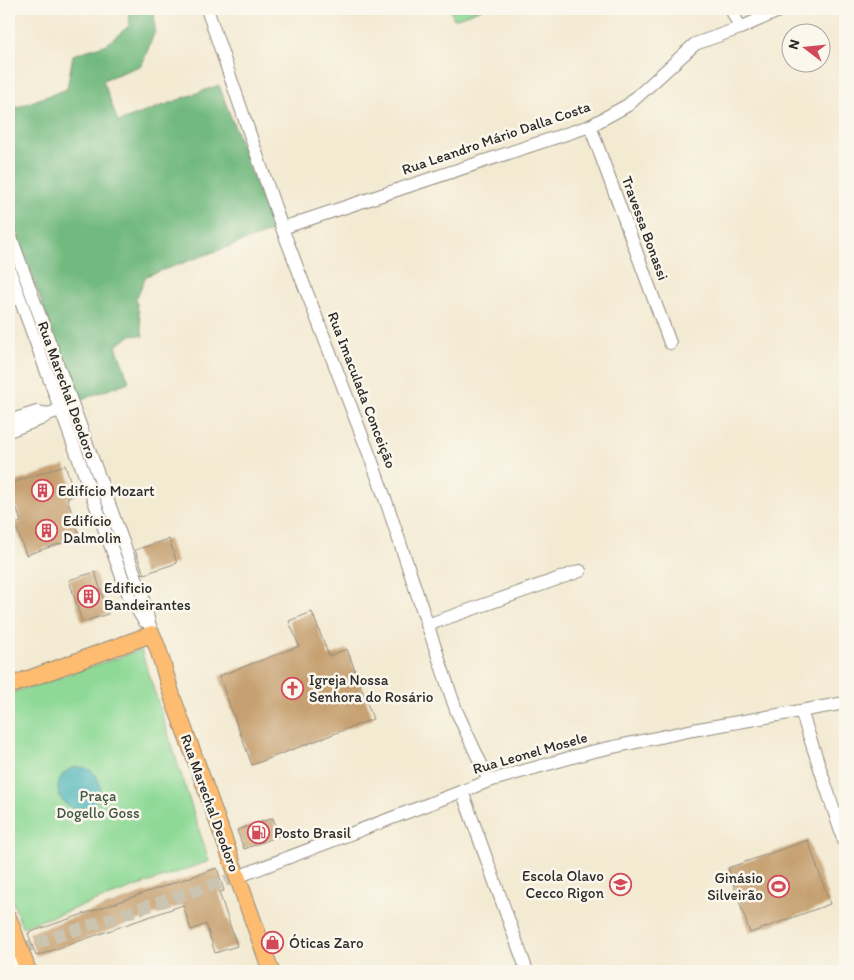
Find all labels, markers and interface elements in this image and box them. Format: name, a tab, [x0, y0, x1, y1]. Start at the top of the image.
north arrow	[782, 22, 832, 72]
text: N	[785, 38, 803, 51]
street label: Rua Leandro Mário Dalla Costa	[399, 97, 593, 179]
street label: Travessa Bonassi	[618, 173, 672, 283]
street label: Rua Imaculada Conceição	[324, 309, 400, 471]
street label: Rua Marechal Deodoro	[34, 319, 100, 461]
building icon: Edifício Mozart	[30, 479, 54, 503]
place label: Edifício Mozart	[58, 482, 155, 500]
place label: Edifício Dalmolin	[63, 512, 122, 547]
building icon: Edifício Dalmolin	[35, 518, 59, 542]
place label: Edificio Bandeirantes	[104, 579, 191, 614]
building icon: Edificio Bandeirantes	[76, 585, 100, 609]
place label: Igreja Nossa Senhora do Rosário	[309, 671, 433, 706]
church icon: Igreja Nossa Senhora do Rosário	[281, 677, 305, 701]
street label: Rua Leonel Mosele	[471, 728, 589, 778]
street label: Rua Marechal Deodoro	[177, 732, 243, 874]
park label: Praça Dogello Goss	[56, 787, 140, 822]
fuel station icon: Posto Brasil	[246, 821, 270, 845]
place label: Posto Brasil	[274, 824, 352, 842]
place label: Escola Olavo Cecco Rigon	[522, 867, 605, 902]
place label: Ginásio Silveirão	[707, 869, 763, 904]
school or university icon: Escola Olavo Cecco Rigon	[608, 873, 632, 897]
sports icon: Ginásio Silveirão	[767, 875, 791, 899]
shop icon: Óticas Zaro	[261, 931, 285, 955]
place label: Óticas Zaro	[289, 934, 364, 952]

